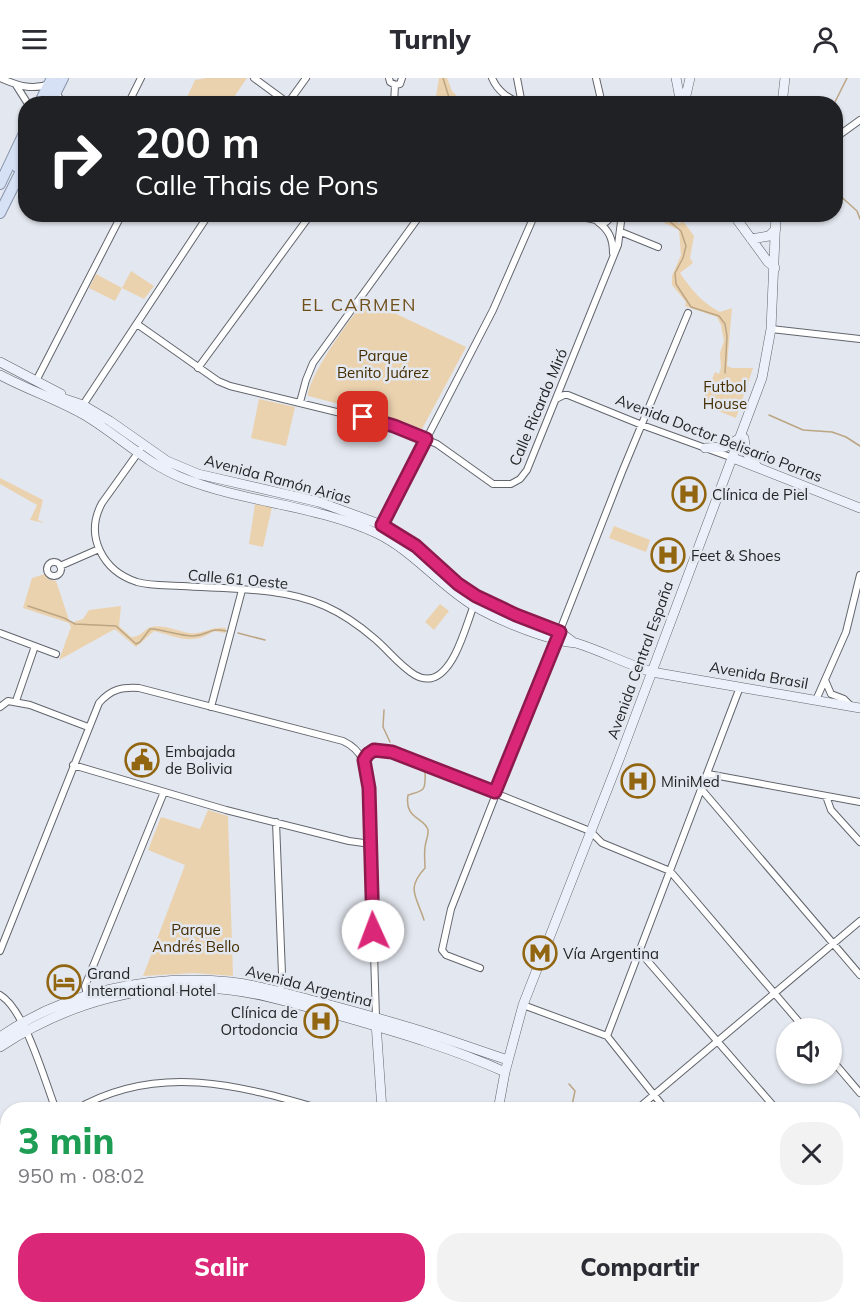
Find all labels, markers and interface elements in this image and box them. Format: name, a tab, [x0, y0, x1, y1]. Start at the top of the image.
text: Turnly	[389, 22, 471, 56]
icon: menu	[18, 23, 51, 56]
icon: person	[809, 23, 842, 56]
text: 200 m	[135, 116, 260, 169]
icon: right	[36, 120, 114, 198]
text: Calle Thais de Pons	[135, 168, 379, 202]
district label: EL CARMEN	[301, 293, 417, 316]
street label: Calle Ricardo Miró	[505, 345, 571, 469]
park label: Parque Benito Juárez	[337, 346, 429, 382]
park label: Futbol House	[703, 377, 747, 413]
street label: Avenida Doctor Belisario Porras	[613, 390, 825, 486]
pin	[337, 391, 388, 442]
icon: arrive	[346, 400, 379, 433]
street label: Avenida Ramón Arias	[203, 450, 353, 508]
hospital icon: Clínica de Piel	[671, 476, 707, 512]
place label: Clínica de Piel	[712, 485, 808, 504]
hospital icon: Feet & Shoes	[650, 537, 686, 573]
place label: Feet & Shoes	[691, 546, 781, 565]
street label: Calle 61 Oeste	[187, 565, 289, 593]
street label: Avenida Central España	[603, 578, 677, 742]
street label: Avenida Brasil	[708, 657, 810, 693]
public building icon: Embajada de Bolivia	[124, 742, 160, 778]
place label: Embajada de Bolivia	[165, 742, 236, 778]
hospital icon: MiniMed	[620, 763, 656, 799]
place label: MiniMed	[661, 772, 720, 791]
position arrow	[341, 899, 405, 963]
park label: Parque Andrés Bello	[152, 920, 240, 956]
metro station icon: Vía Argentina	[522, 935, 558, 971]
place label: Vía Argentina	[563, 944, 659, 963]
street label: Avenida Argentina	[244, 961, 374, 1011]
hotel icon: Grand International Hotel	[46, 964, 82, 1000]
place label: Grand International Hotel	[87, 964, 216, 1000]
place label: Clínica de Ortodoncia	[220, 1003, 298, 1039]
hospital icon: Clínica de Ortodoncia	[303, 1003, 339, 1039]
map controls	[776, 1018, 842, 1084]
button: sound	[776, 1018, 842, 1084]
text: 3 min	[18, 1118, 114, 1163]
button: close	[780, 1122, 843, 1185]
text: 950 m · 08:02	[18, 1163, 144, 1188]
button: Salir	[18, 1233, 425, 1302]
button: Compartir	[437, 1233, 843, 1302]

